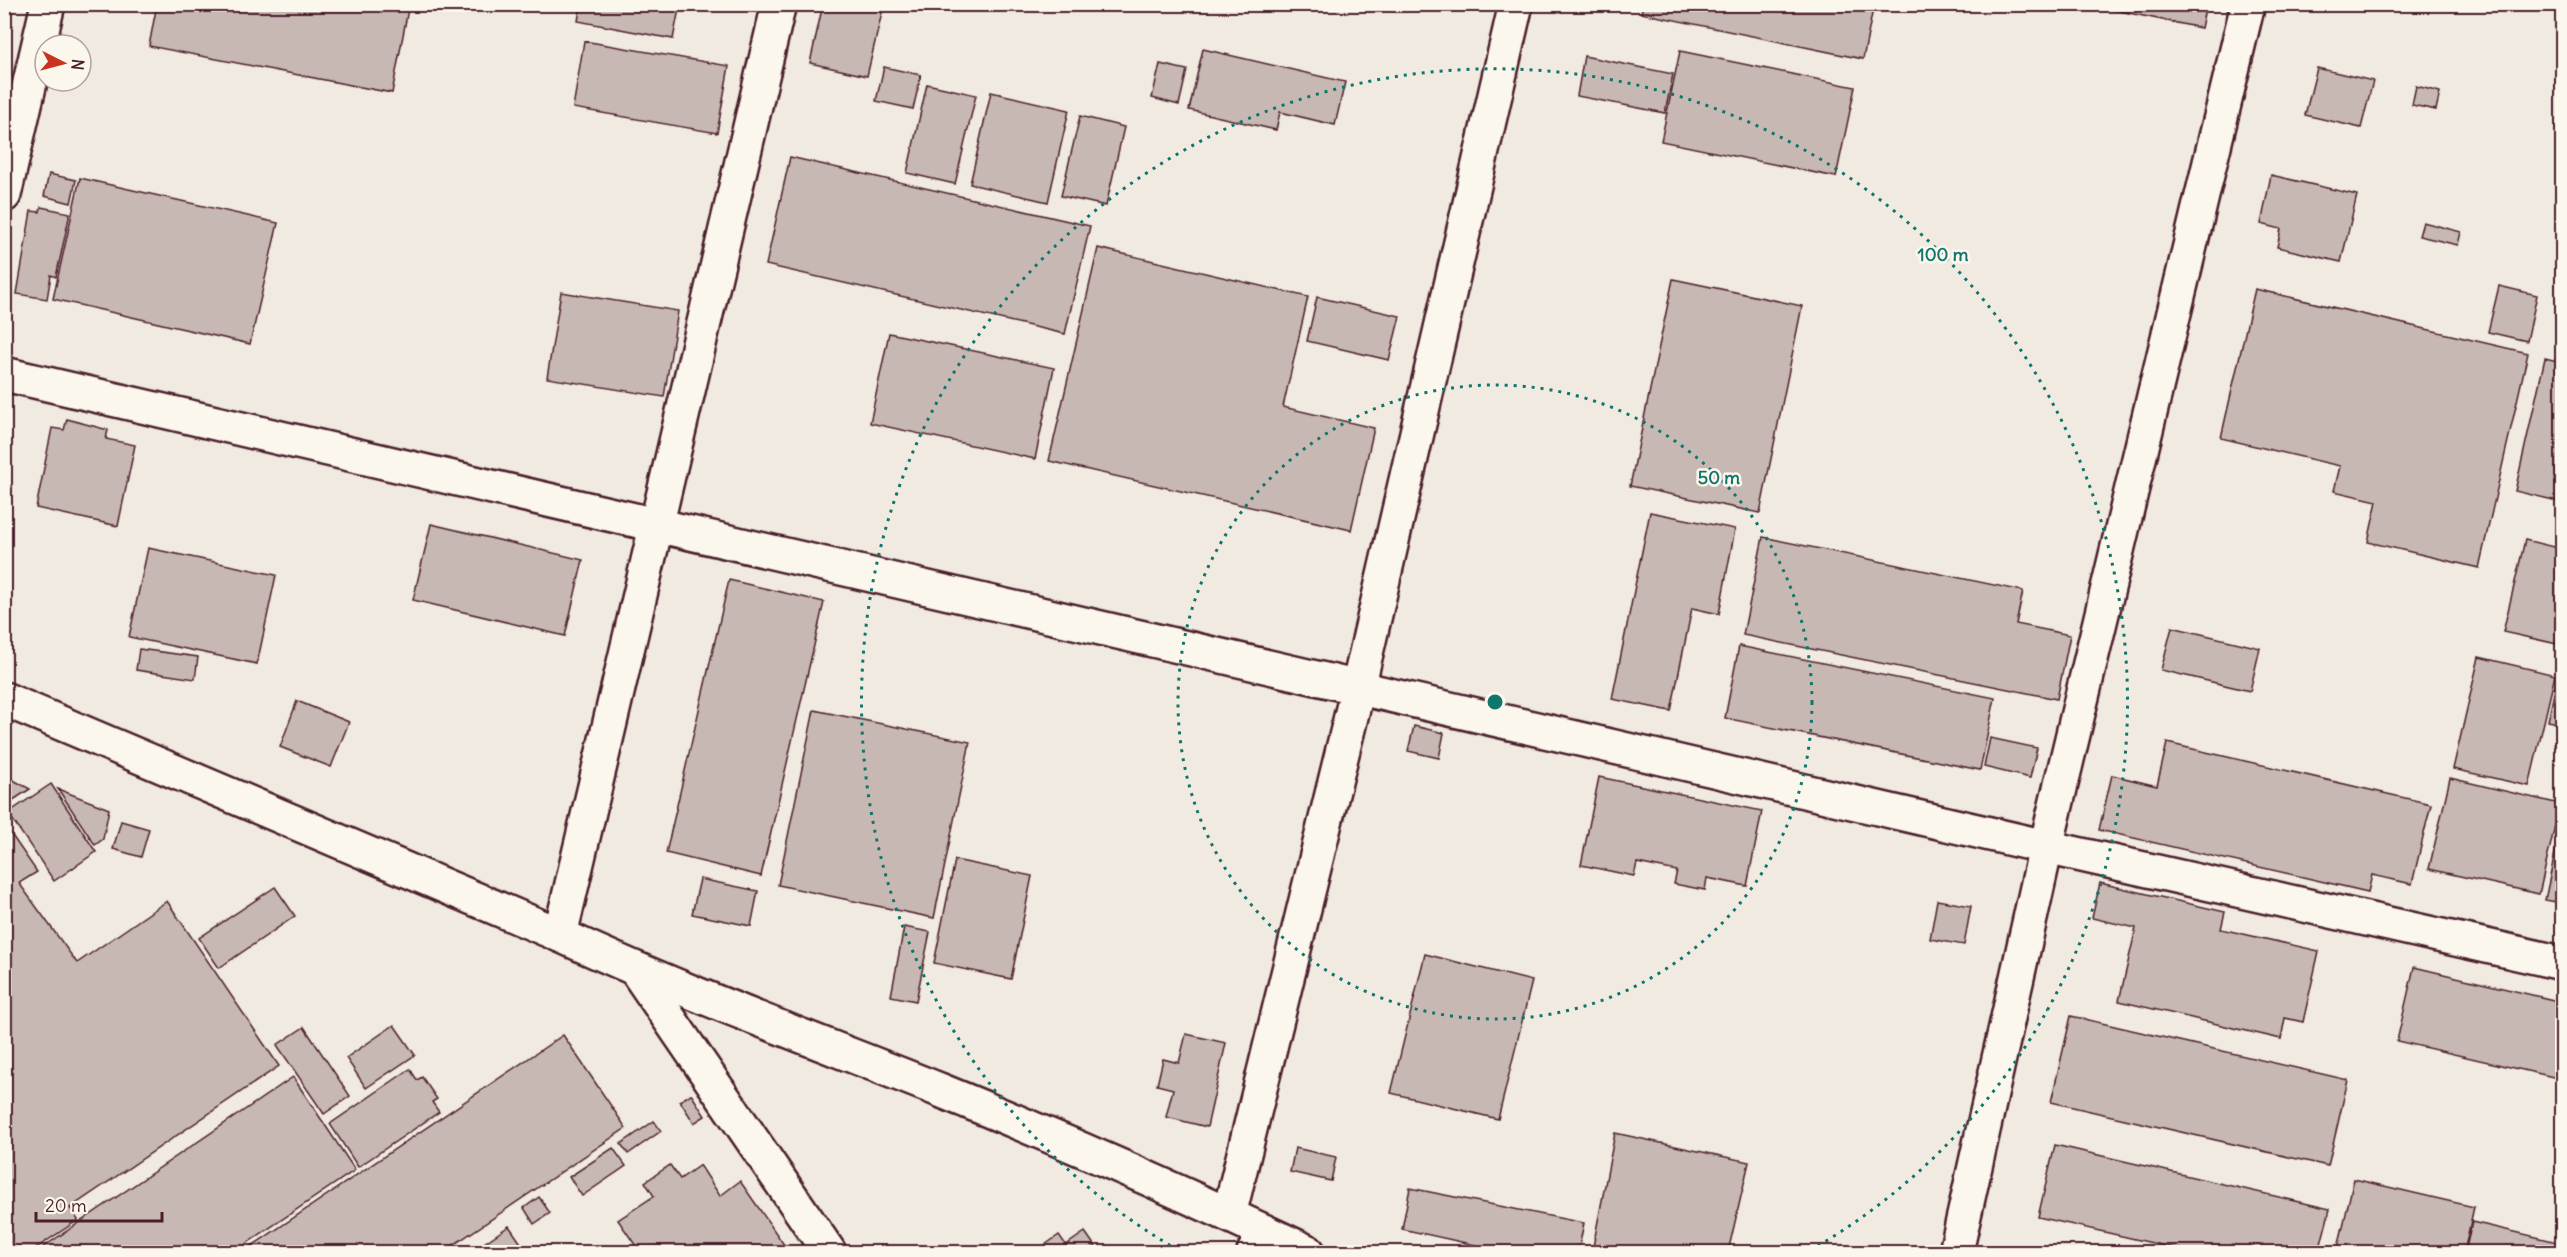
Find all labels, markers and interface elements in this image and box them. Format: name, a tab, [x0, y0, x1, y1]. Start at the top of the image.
north arrow	[33, 33, 93, 93]
text: N	[67, 58, 88, 71]
text: 100 m	[1918, 243, 1969, 266]
text: 50 m	[1698, 466, 1740, 489]
centre of rings	[1485, 692, 1505, 712]
scale bar	[36, 1185, 162, 1223]
text: 20 m	[45, 1194, 87, 1217]

